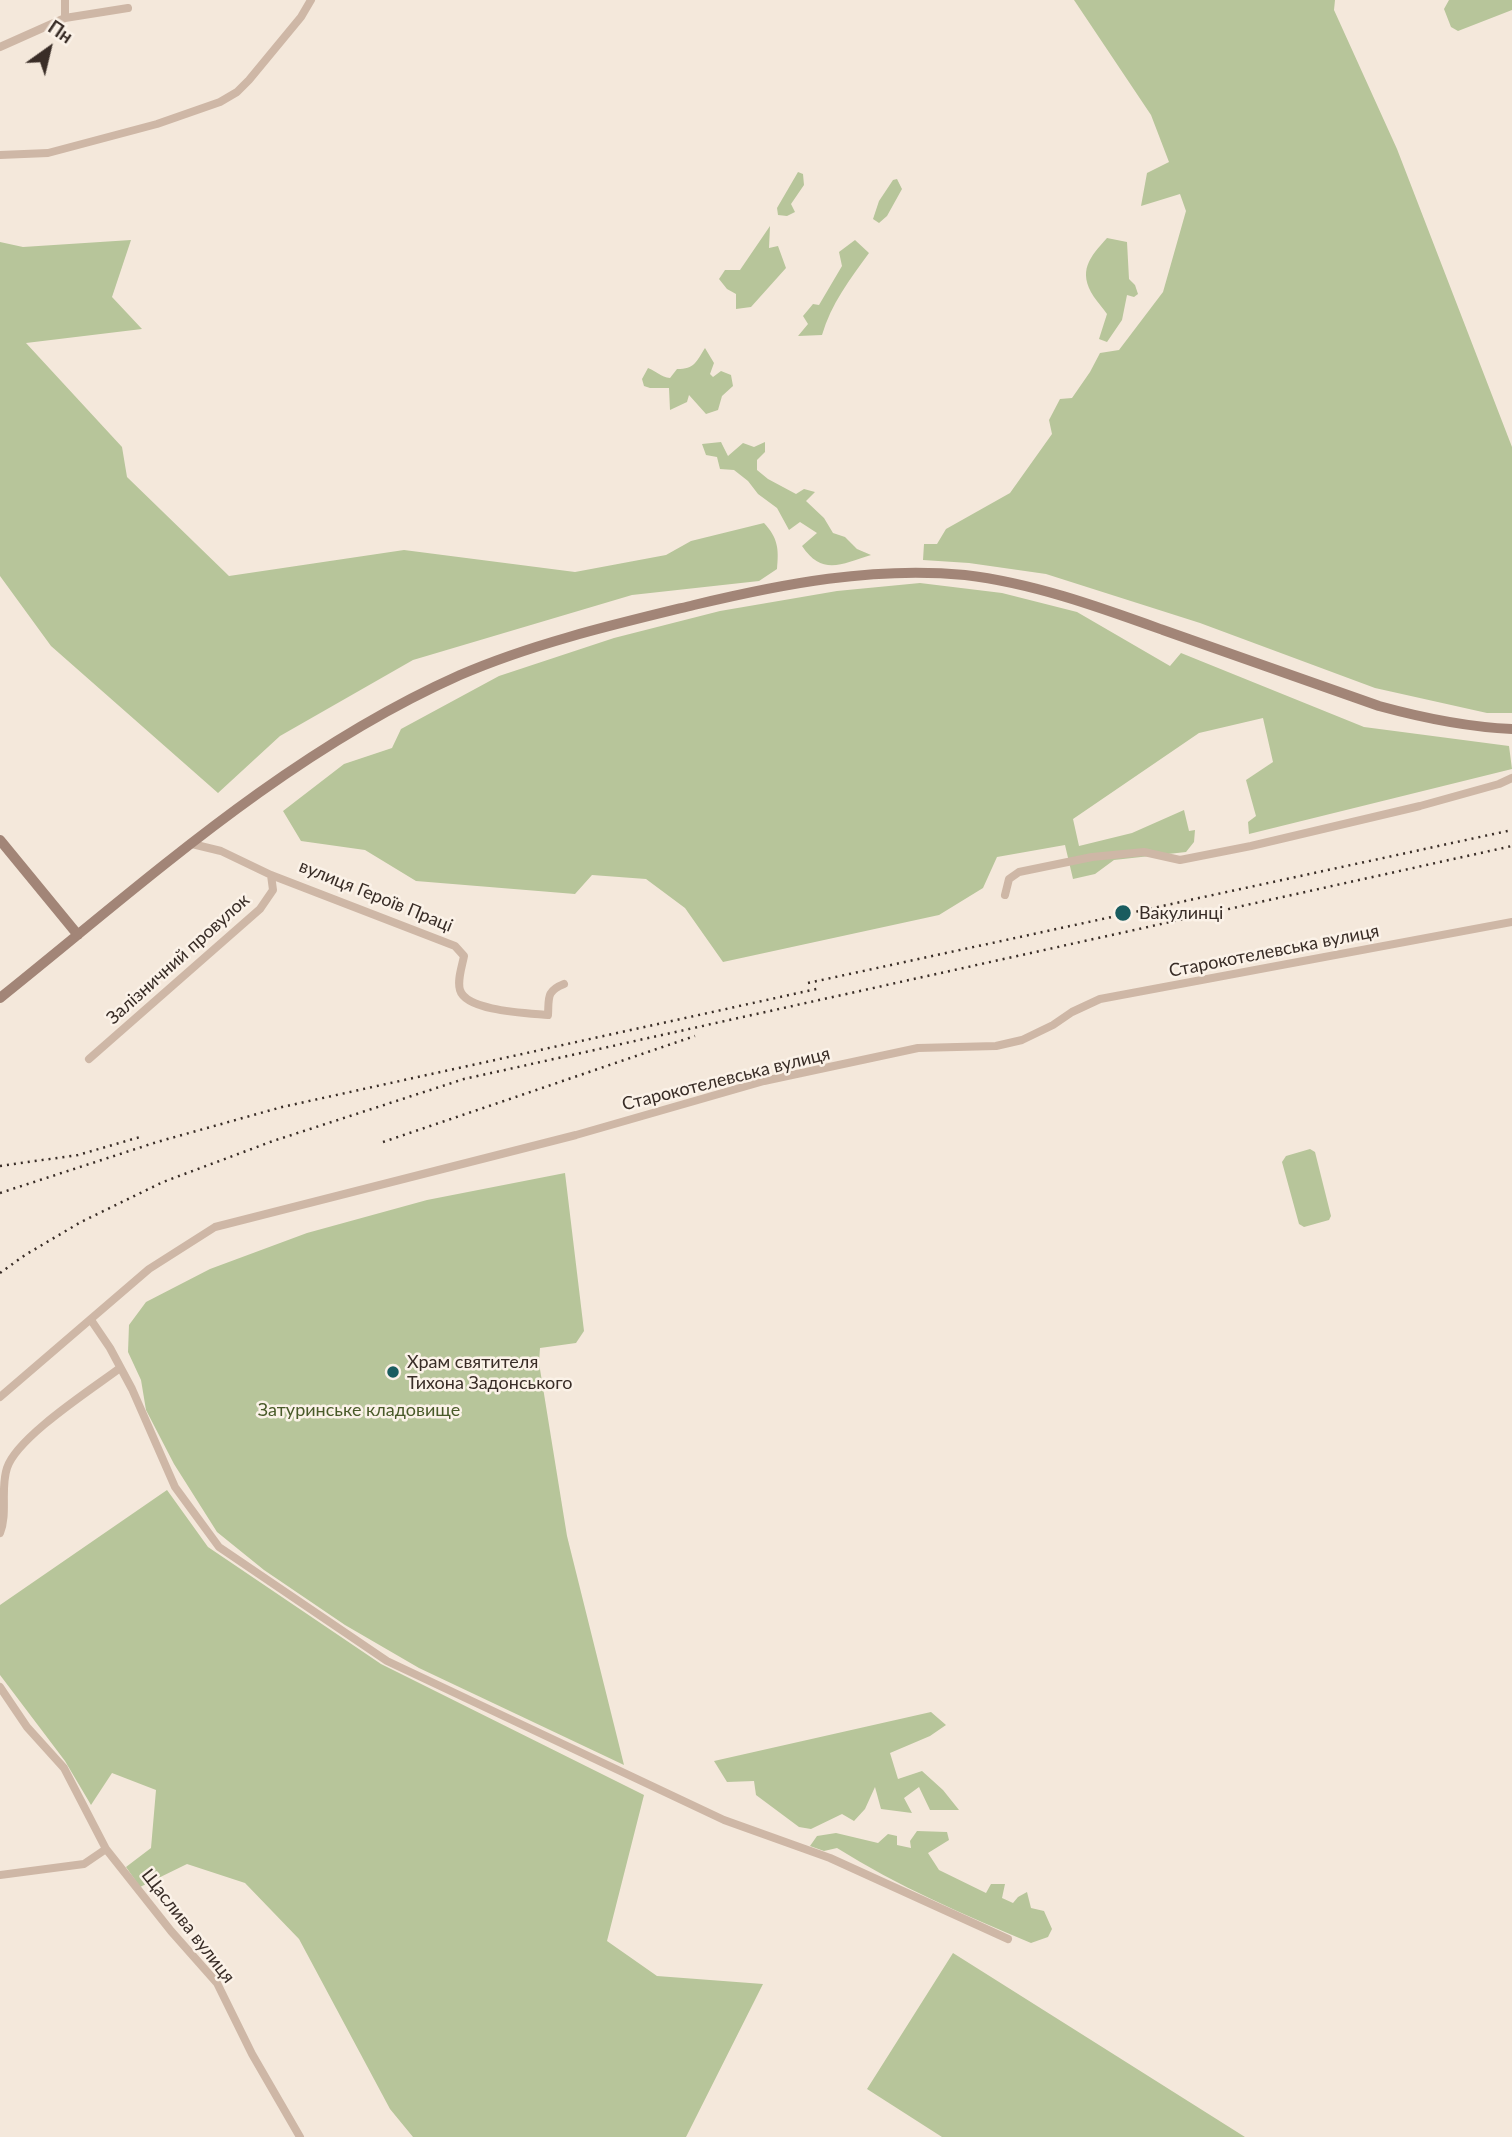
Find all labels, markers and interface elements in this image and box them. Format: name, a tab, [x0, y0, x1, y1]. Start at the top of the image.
north arrow	[14, 14, 84, 84]
text: Пн	[44, 15, 78, 48]
street label: вулиця Героїв Праці	[296, 855, 456, 937]
street label: Залізничний провулок	[102, 889, 254, 1029]
place label: Вакулинці	[1139, 902, 1223, 924]
marker: Вакулинці	[1113, 903, 1133, 923]
street label: Старокотелевська вулиця	[1167, 920, 1381, 982]
street label: Старокотелевська вулиця	[620, 1043, 832, 1115]
place label: Храм святителя Тихона Задонського	[407, 1351, 573, 1394]
marker: Храм святителя Тихона Задонського	[385, 1364, 401, 1380]
park label: Затуринське кладовище	[258, 1399, 460, 1421]
street label: Щаслива вулиця	[137, 1865, 239, 1987]

